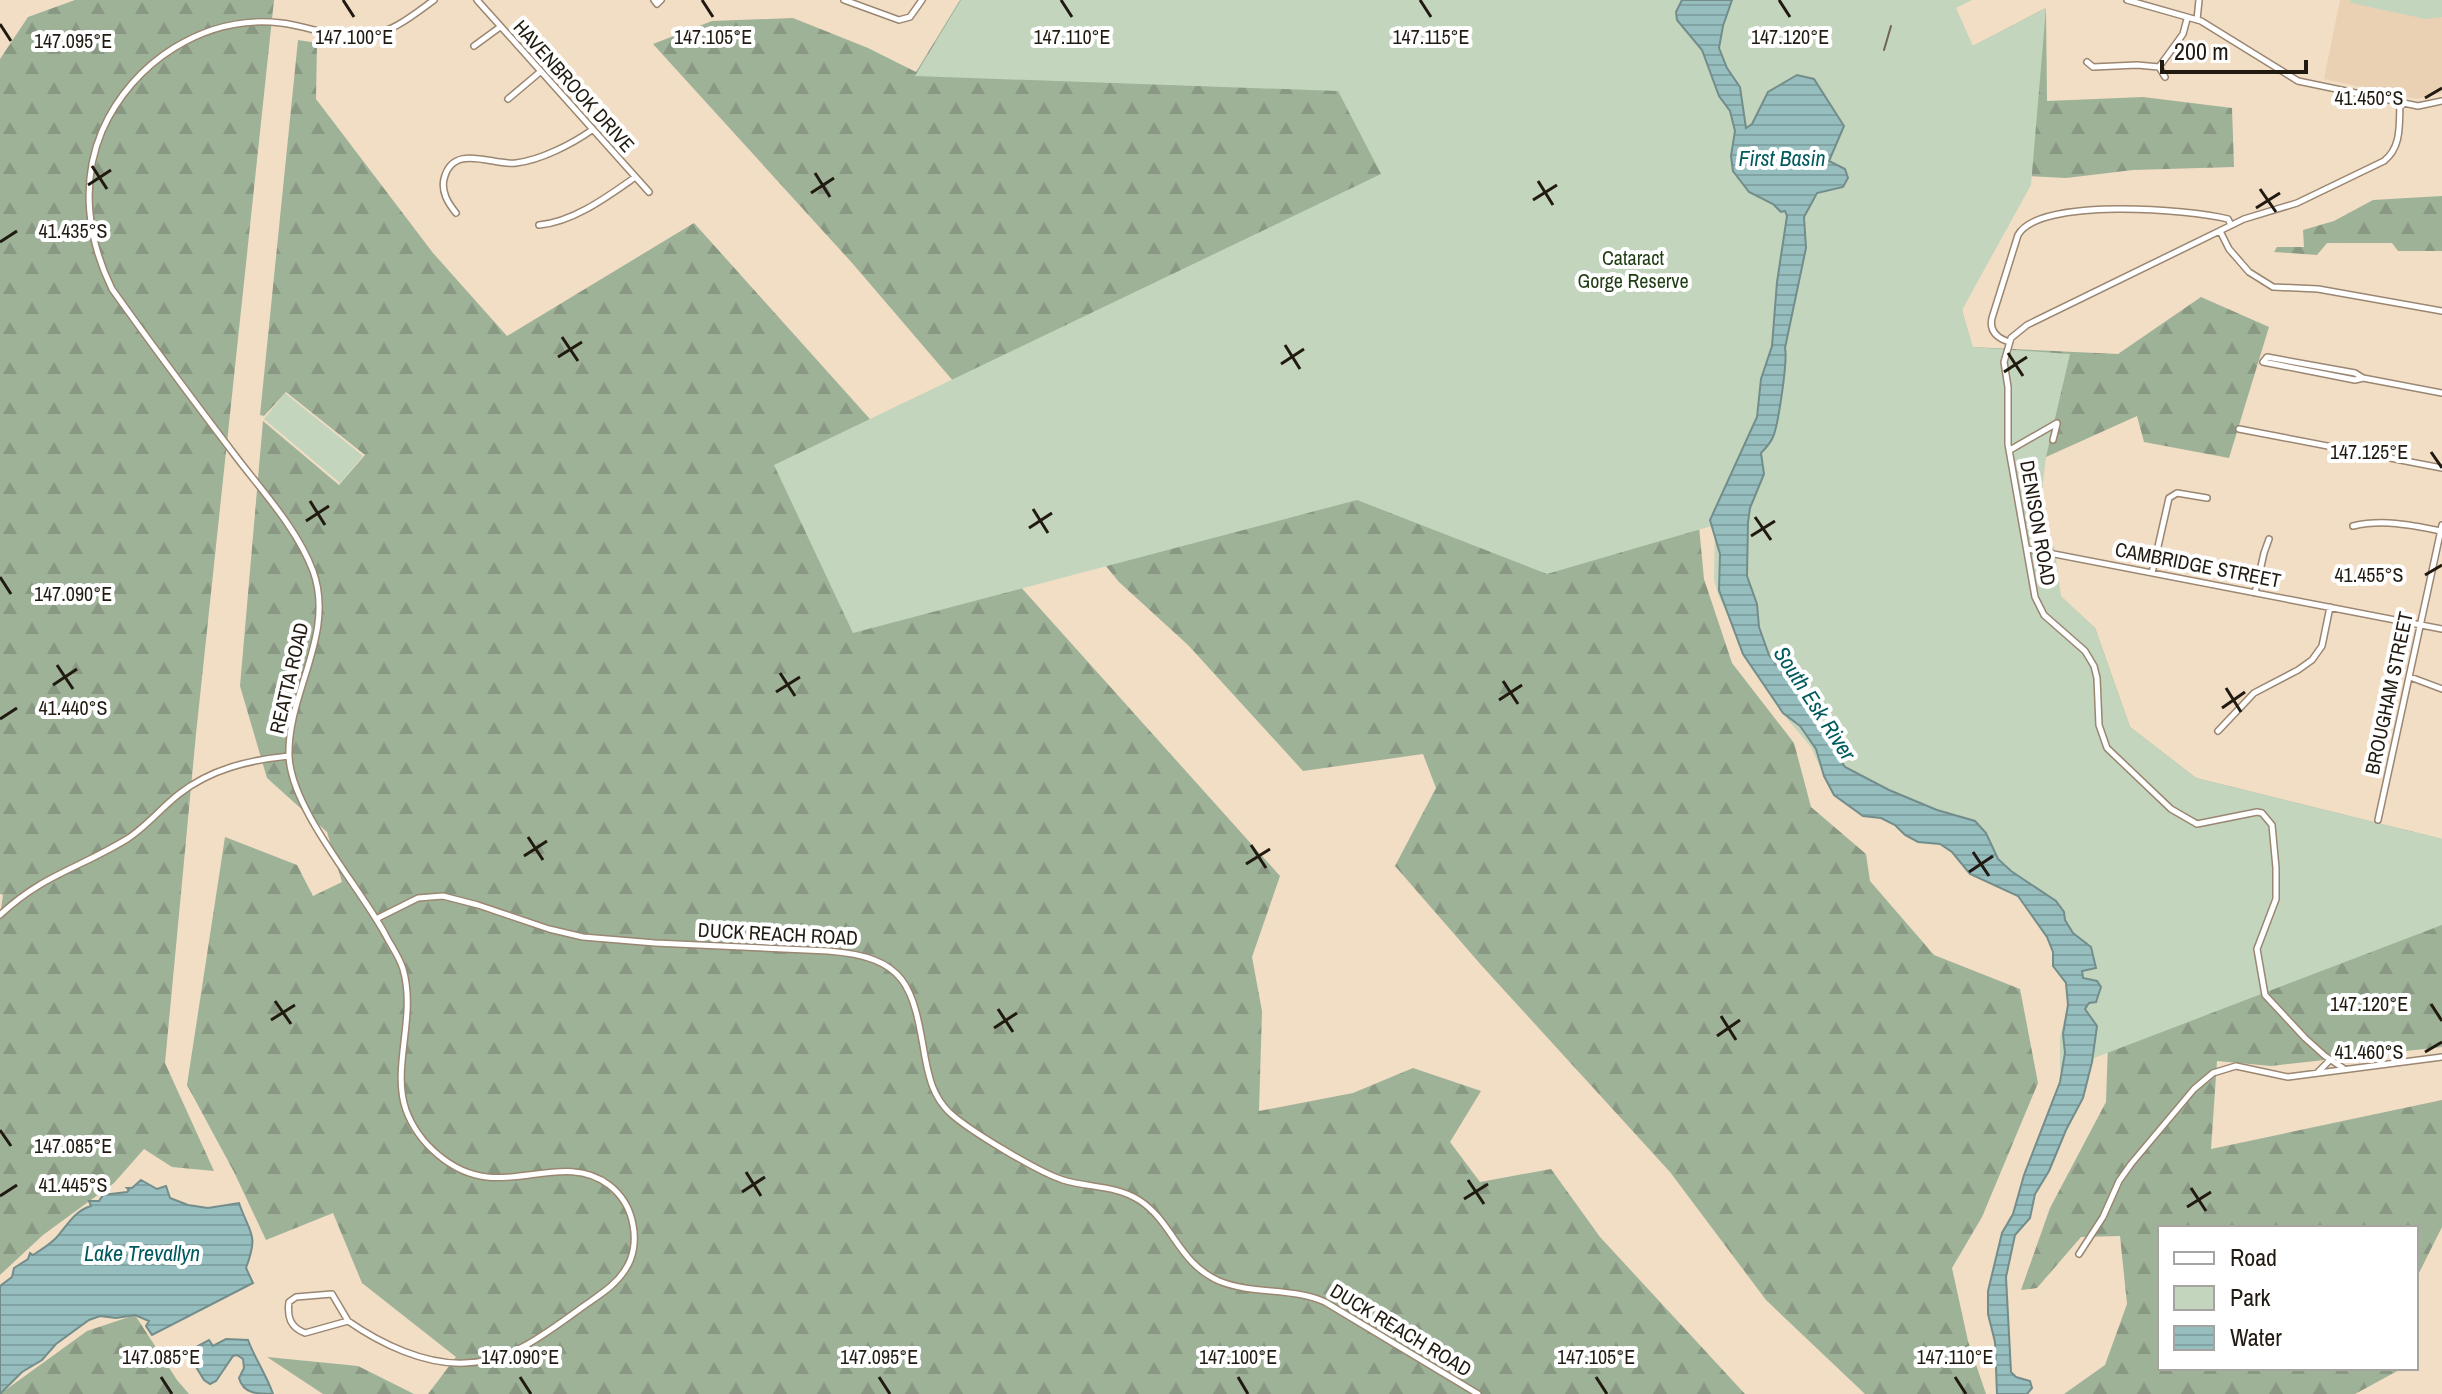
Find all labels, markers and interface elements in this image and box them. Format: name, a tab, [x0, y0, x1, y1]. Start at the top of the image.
street label: HAVENBROOK DRIVE	[508, 14, 641, 158]
text: 147.100°E	[315, 23, 393, 50]
text: 147.105°E	[674, 23, 752, 50]
text: 147.110°E	[1033, 23, 1111, 50]
text: 147.115°E	[1392, 23, 1470, 50]
text: 147.120°E	[1751, 23, 1829, 50]
scale bar	[2162, 24, 2306, 74]
text: 147.095°E	[34, 27, 112, 54]
text: 200 m	[2174, 35, 2229, 67]
text: 41.450°S	[2334, 84, 2404, 111]
water label: First Basin	[1738, 143, 1826, 173]
text: 41.435°S	[38, 217, 108, 244]
park label: Cataract Gorge Reserve	[1577, 244, 1689, 294]
text: 147.125°E	[2330, 438, 2408, 465]
street label: DENISON ROAD	[2014, 458, 2063, 588]
street label: CAMBRIDGE STREET	[2113, 535, 2283, 594]
text: 41.455°S	[2334, 561, 2404, 588]
text: 147.090°E	[34, 580, 112, 607]
street label: BROUGHAM STREET	[2358, 609, 2419, 777]
street label: REATTA ROAD	[263, 620, 314, 736]
water label: South Esk River	[1767, 640, 1864, 767]
text: 41.440°S	[38, 694, 108, 721]
street label: DUCK REACH ROAD	[697, 916, 859, 951]
text: 147.120°E	[2330, 990, 2408, 1017]
text: 41.460°S	[2334, 1038, 2404, 1065]
text: 147.085°E	[34, 1132, 112, 1159]
text: 41.445°S	[38, 1171, 108, 1198]
legend	[2158, 1226, 2418, 1370]
water label: Lake Trevallyn	[84, 1238, 200, 1268]
text: Road	[2230, 1241, 2277, 1273]
street label: DUCK REACH ROAD	[1326, 1277, 1477, 1382]
text: Park	[2230, 1281, 2271, 1313]
text: Water	[2230, 1321, 2282, 1353]
text: 147.085°E	[122, 1343, 200, 1370]
text: 147.090°E	[481, 1343, 559, 1370]
text: 147.095°E	[840, 1343, 918, 1370]
text: 147.100°E	[1199, 1343, 1277, 1370]
text: 147.105°E	[1557, 1343, 1635, 1370]
text: 147.110°E	[1916, 1343, 1994, 1370]

